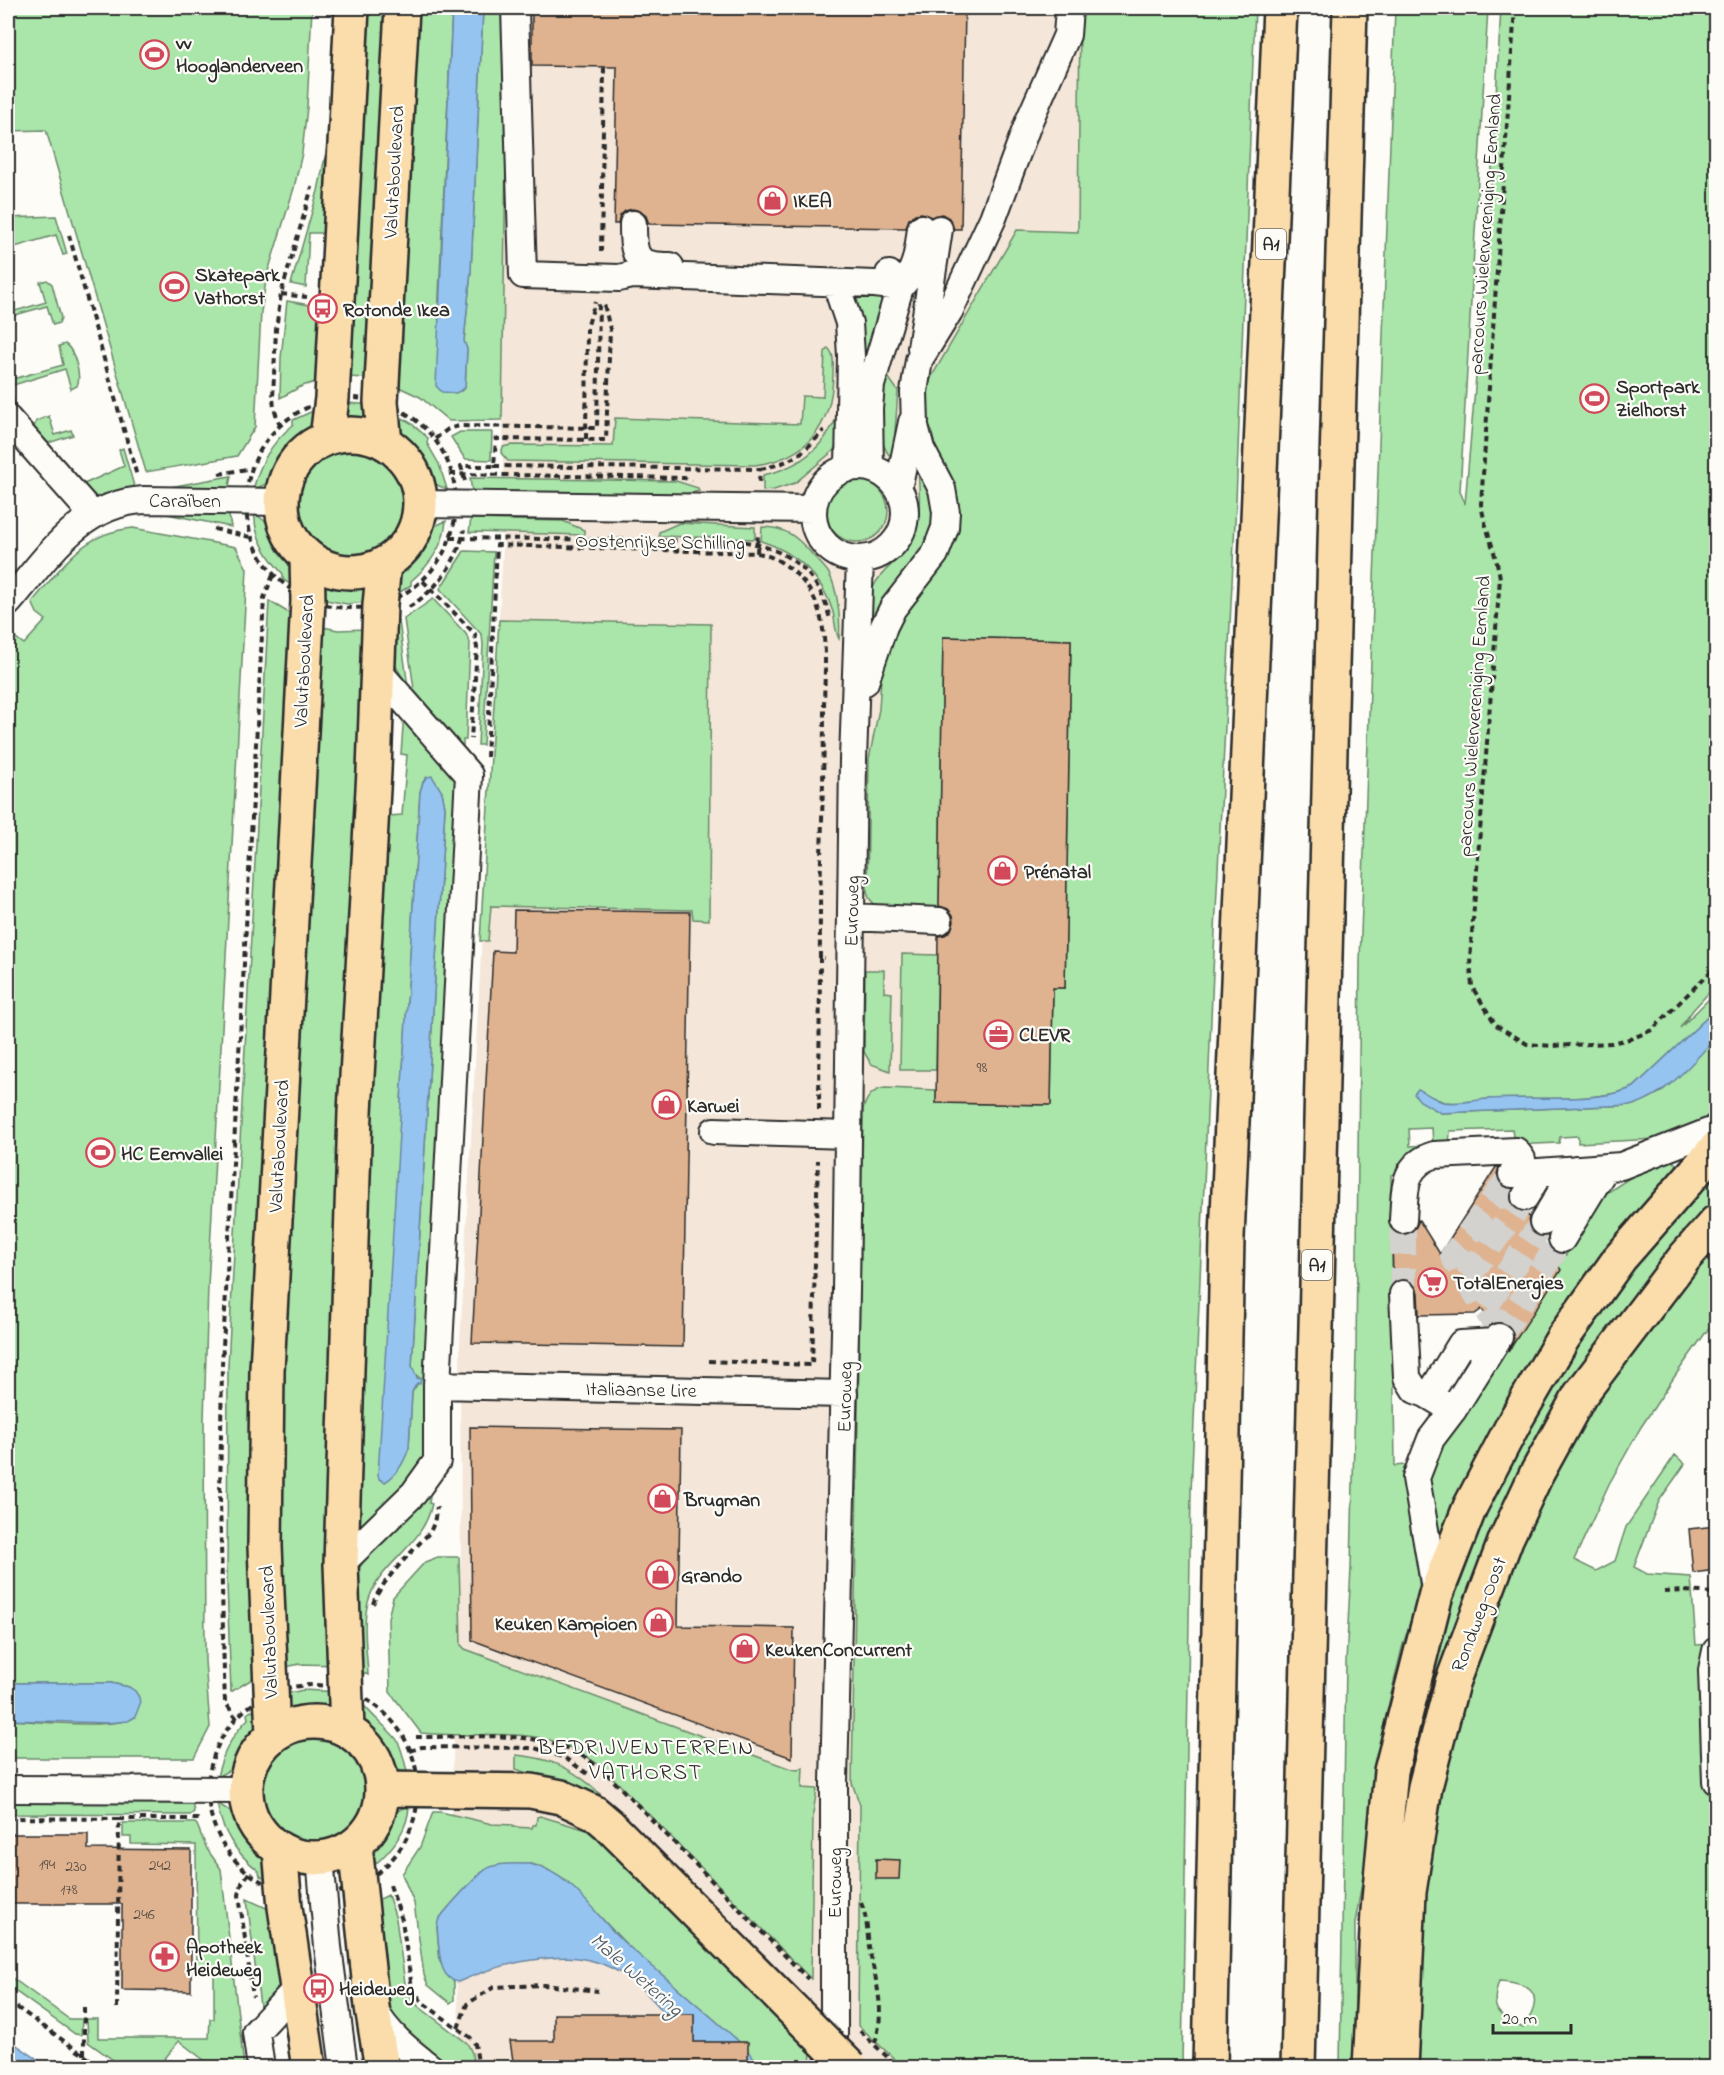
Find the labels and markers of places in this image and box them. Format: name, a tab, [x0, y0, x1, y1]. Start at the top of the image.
place label: vv Hooglanderveen	[175, 30, 303, 83]
sports icon: vv Hooglanderveen	[139, 38, 171, 70]
shop icon: IKEA	[756, 184, 788, 216]
place label: IKEA	[793, 188, 832, 217]
place label: Skatepark Vathorst	[194, 262, 281, 314]
sports icon: Skatepark Vathorst	[158, 270, 190, 302]
bus stop icon: Rotonde Ikea	[306, 293, 338, 325]
place label: Rotonde Ikea	[343, 297, 450, 326]
place label: Sportpark Zielhorst	[1616, 374, 1701, 426]
sports icon: Sportpark Zielhorst	[1579, 382, 1611, 414]
shop icon: Prénatal	[987, 855, 1019, 887]
place label: Prénatal	[1024, 859, 1091, 888]
office icon: CLEVR	[982, 1018, 1014, 1050]
place label: CLEVR	[1019, 1022, 1071, 1051]
shop icon: Karwei	[650, 1089, 682, 1121]
place label: Karwei	[687, 1093, 740, 1122]
sports icon: HC Eemvallei	[84, 1137, 116, 1169]
place label: HC Eemvallei	[121, 1141, 223, 1170]
supermarket icon: TotalEnergies	[1416, 1266, 1448, 1298]
place label: TotalEnergies	[1453, 1270, 1564, 1300]
shop icon: Brugman	[647, 1483, 679, 1515]
place label: Brugman	[683, 1487, 760, 1517]
shop icon: Grando	[644, 1559, 676, 1591]
place label: Grando	[681, 1563, 742, 1592]
shop icon: Keuken Kampioen	[642, 1607, 674, 1639]
place label: Keuken Kampioen	[495, 1611, 637, 1640]
shop icon: KeukenConcurrent	[728, 1633, 760, 1665]
place label: KeukenConcurrent	[765, 1637, 912, 1666]
place label: Apotheek Heideweg	[186, 1934, 264, 1987]
pharmacy icon: Apotheek Heideweg	[149, 1941, 181, 1973]
bus stop icon: Heideweg	[302, 1972, 334, 2004]
place label: Heideweg	[339, 1976, 414, 2006]

